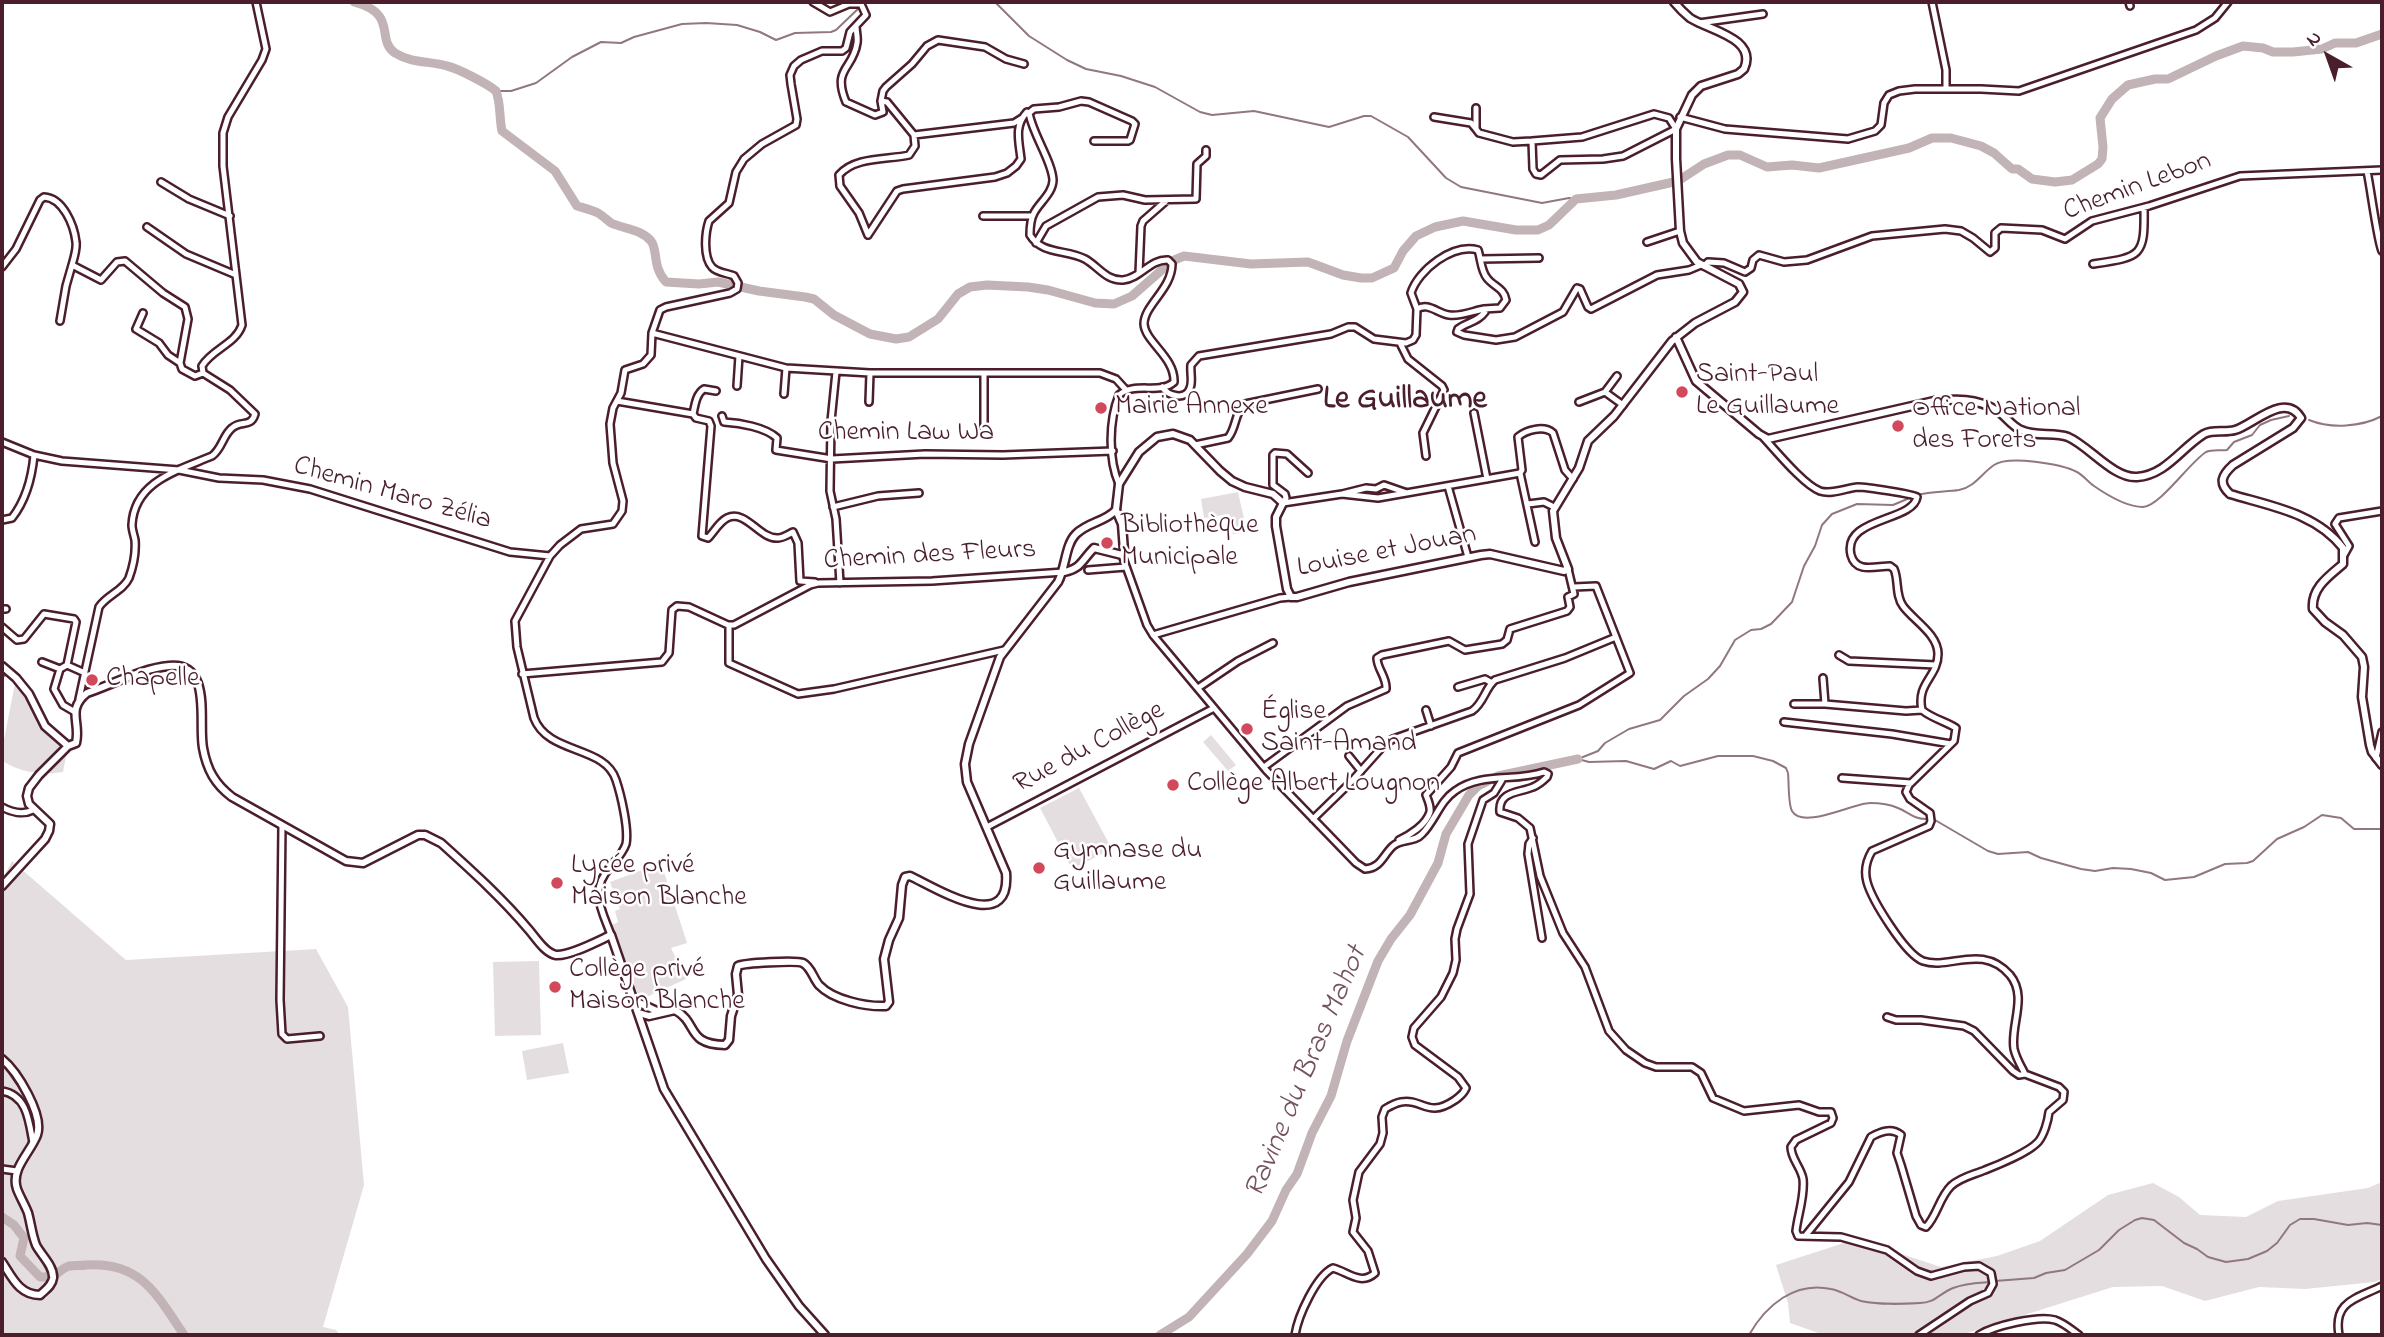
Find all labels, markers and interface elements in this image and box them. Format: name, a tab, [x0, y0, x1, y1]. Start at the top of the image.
north arrow	[2293, 21, 2363, 91]
text: N	[2301, 25, 2328, 54]
street label: Chemin Lebon	[2060, 146, 2216, 230]
place label: Saint-Paul Le Guillaume	[1696, 359, 1839, 425]
district label: Le Guillaume	[1323, 383, 1487, 421]
marker: Saint-Paul Le Guillaume	[1674, 384, 1690, 400]
place label: Mairie Annexe	[1115, 391, 1268, 425]
place label: Office National des Forets	[1912, 393, 2081, 459]
marker: Mairie Annexe	[1093, 400, 1109, 416]
street label: Chemin Law Wa	[818, 417, 994, 451]
marker: Office National des Forets	[1890, 418, 1906, 434]
street label: Chemin Maro Zélia	[289, 451, 495, 539]
place label: Bibliothèque Municipale	[1121, 510, 1259, 576]
street label: Louise et Jouan	[1295, 519, 1479, 587]
street label: Chemin des Fleurs	[823, 535, 1037, 579]
marker: Bibliothèque Municipale	[1099, 535, 1115, 551]
place label: Chapelle	[106, 663, 200, 697]
marker: Chapelle	[84, 672, 100, 688]
street label: Rue du Collège	[1009, 695, 1171, 803]
place label: Église Saint-Amand	[1261, 696, 1416, 762]
marker: Église Saint-Amand	[1239, 721, 1255, 737]
place label: Collège Albert Lougnon	[1187, 768, 1440, 802]
marker: Collège Albert Lougnon	[1165, 777, 1181, 793]
place label: Gymnase du Guillaume	[1053, 835, 1202, 901]
place label: Lycée privé Maison Blanche	[571, 850, 747, 916]
marker: Gymnase du Guillaume	[1031, 860, 1047, 876]
marker: Lycée privé Maison Blanche	[549, 875, 565, 891]
water label: Ravine du Bras Mahot	[1239, 942, 1377, 1204]
place label: Collège privé Maison Blanche	[569, 954, 745, 1020]
marker: Collège privé Maison Blanche	[547, 979, 563, 995]

